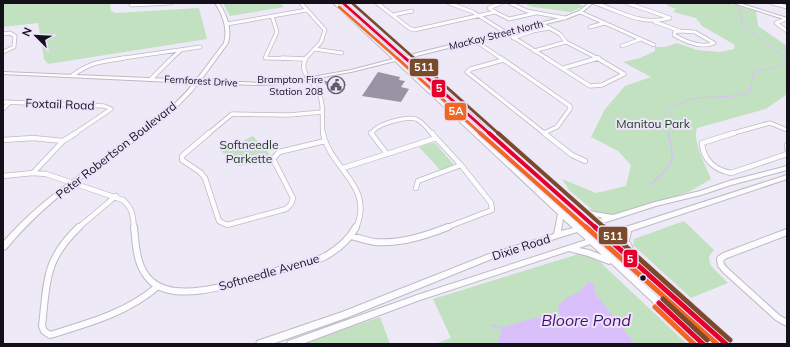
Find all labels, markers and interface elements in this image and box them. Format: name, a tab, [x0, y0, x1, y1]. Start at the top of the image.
north arrow	[16, 16, 56, 56]
street label: MacKay Street North	[448, 17, 544, 53]
text: N	[19, 25, 35, 39]
line badge: 511	[409, 58, 439, 77]
text: 511	[414, 60, 434, 74]
street label: Fernforest Drive	[164, 73, 238, 89]
place label: Brampton Fire Station 208	[257, 73, 323, 98]
public building icon: Brampton Fire Station 208	[326, 75, 346, 95]
line badge: 5	[431, 79, 446, 98]
text: 5	[436, 81, 443, 95]
street label: Foxtail Road	[25, 95, 95, 113]
street label: Peter Robertson Boulevard	[53, 98, 179, 202]
line badge: 5A	[444, 102, 467, 121]
text: 5A	[449, 104, 464, 118]
park label: Manitou Park	[616, 116, 691, 131]
park label: Softneedle Parkette	[220, 137, 278, 166]
line badge: 511	[598, 226, 628, 245]
text: 511	[603, 229, 623, 243]
street label: Dixie Road	[490, 231, 552, 263]
line badge: 5	[623, 249, 638, 268]
street label: Softneedle Avenue	[217, 250, 321, 294]
text: 5	[627, 252, 634, 266]
unlabelled marker	[638, 273, 648, 283]
water label: Bloore Pond	[541, 310, 631, 330]

